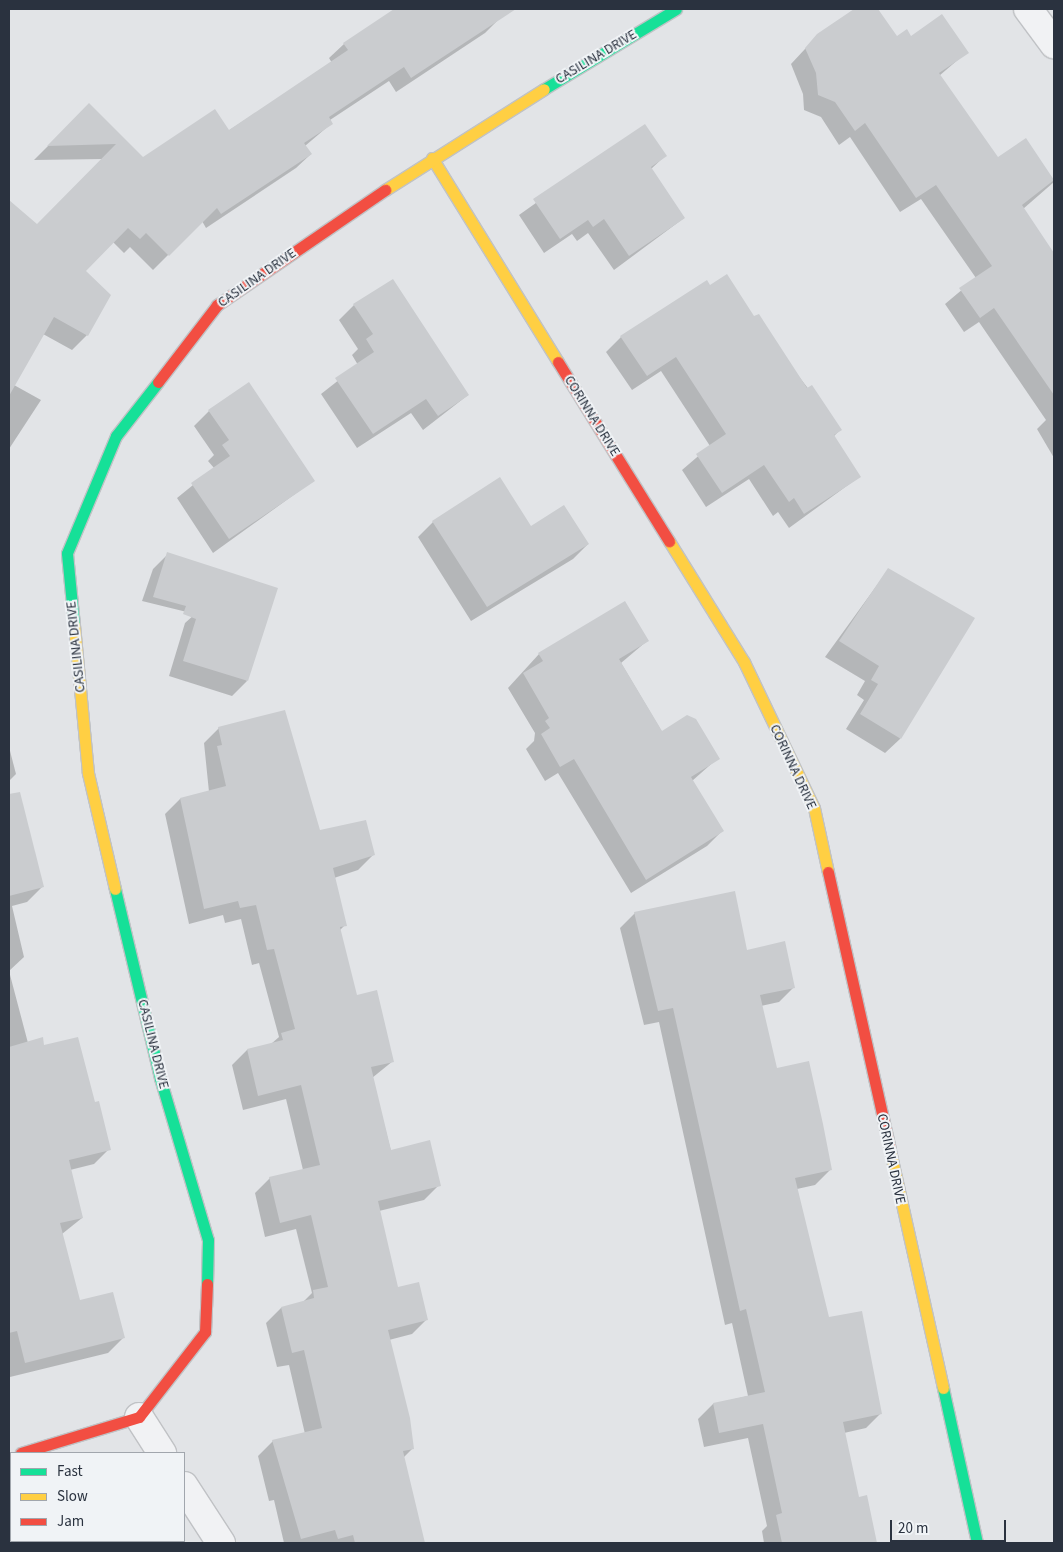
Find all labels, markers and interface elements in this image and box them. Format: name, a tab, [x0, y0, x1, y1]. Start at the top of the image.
street label: CASILINA DRIVE	[552, 26, 640, 88]
street label: CASILINA DRIVE	[215, 245, 299, 311]
street label: CORINNA DRIVE	[561, 373, 623, 459]
street label: CASILINA DRIVE	[63, 601, 89, 693]
street label: CORINNA DRIVE	[766, 722, 820, 812]
street label: CASILINA DRIVE	[134, 998, 172, 1090]
street label: CORINNA DRIVE	[873, 1112, 909, 1206]
legend	[10, 1452, 185, 1542]
text: Fast	[57, 1461, 83, 1482]
text: Slow	[57, 1486, 88, 1507]
scale bar	[893, 1510, 1009, 1542]
text: Jam	[57, 1511, 84, 1532]
text: 20 m	[898, 1518, 928, 1539]

